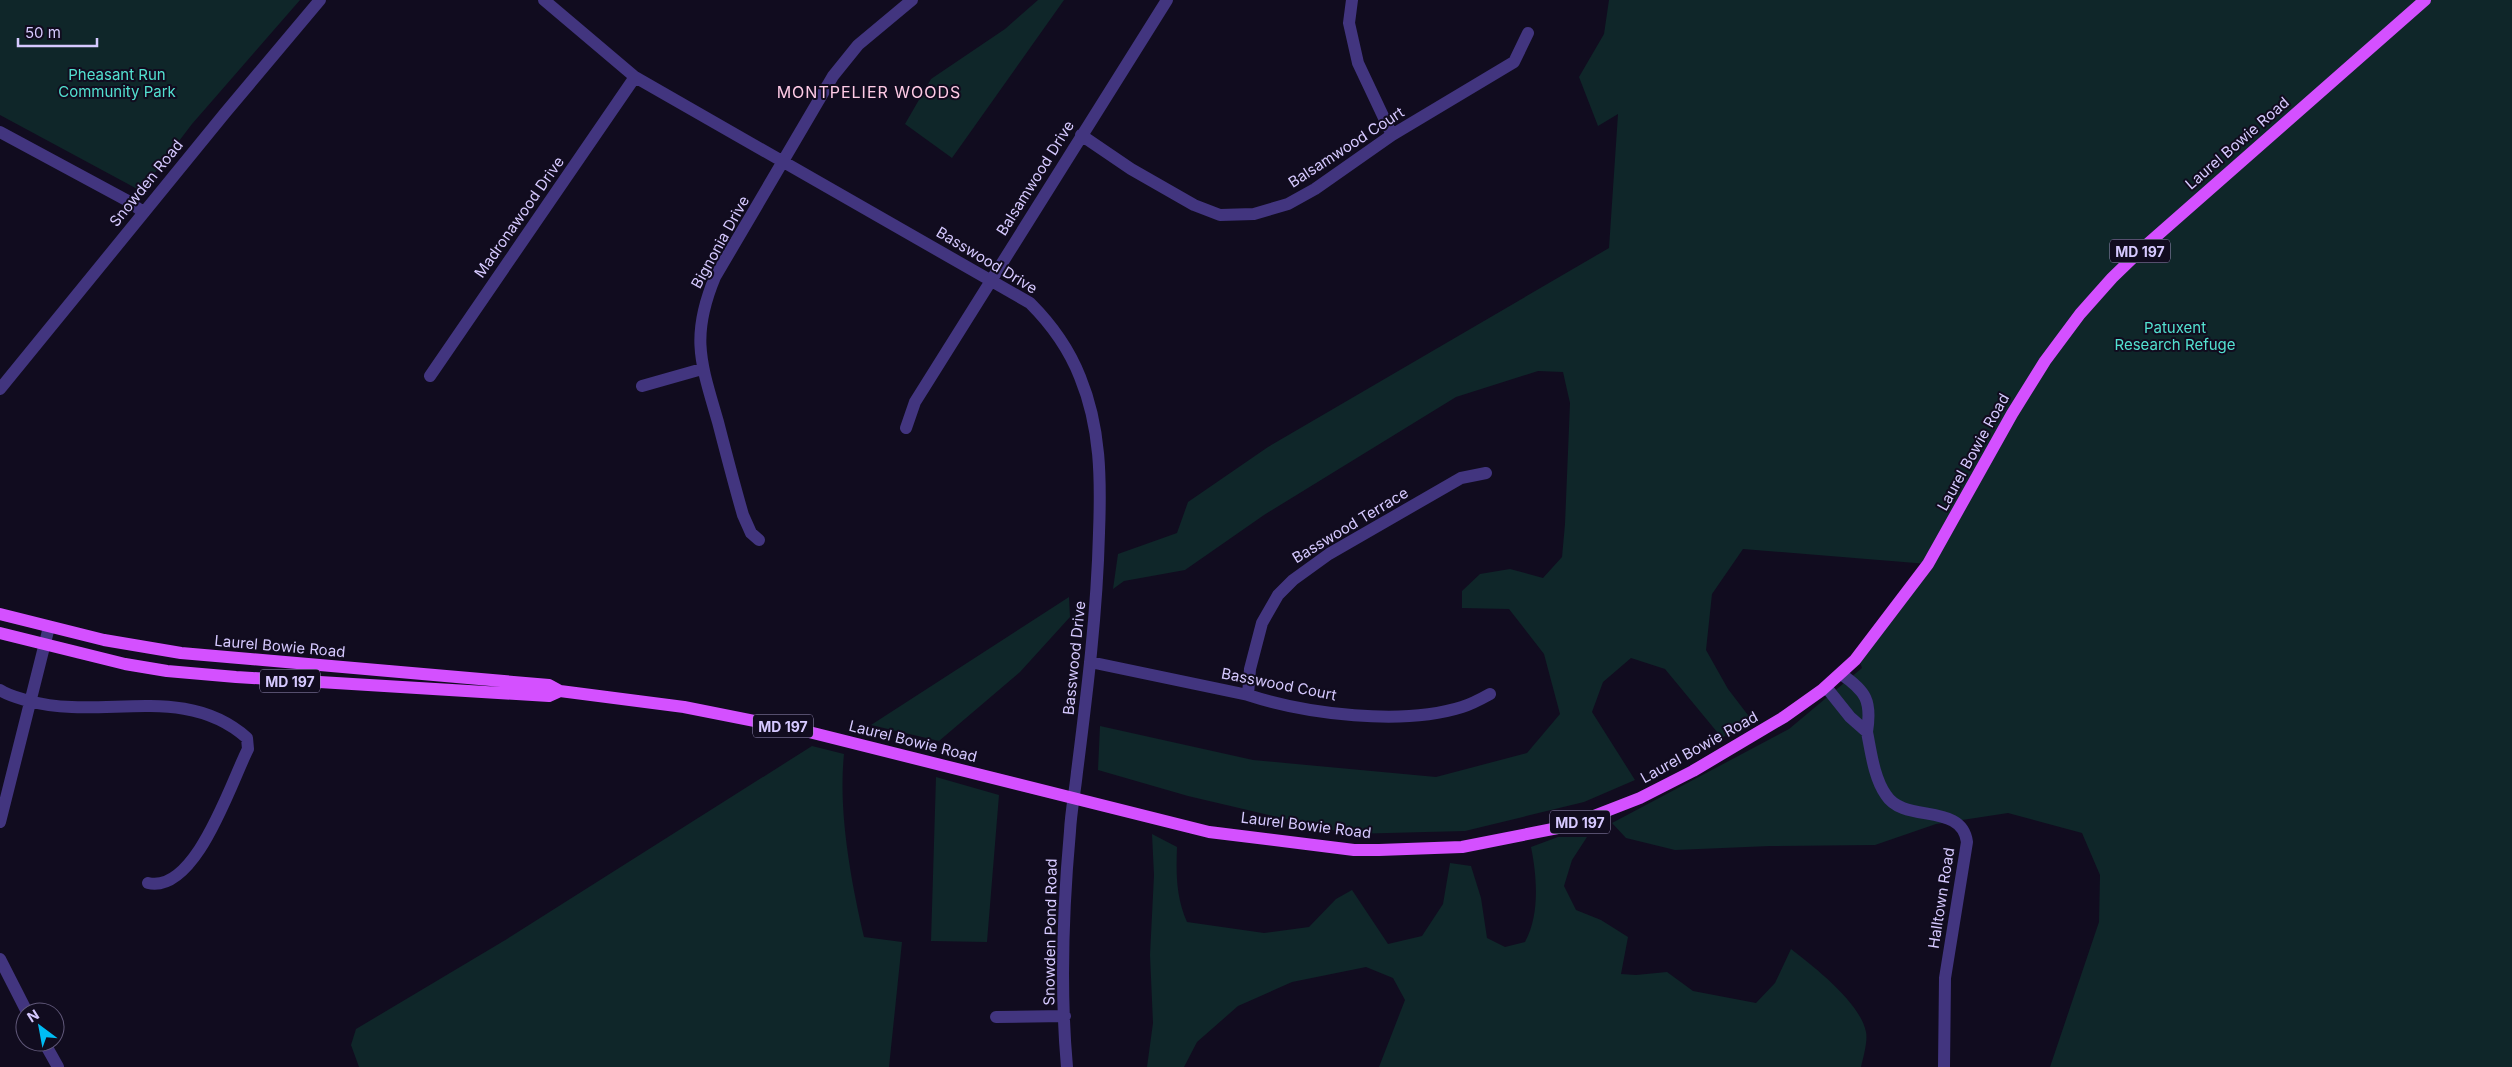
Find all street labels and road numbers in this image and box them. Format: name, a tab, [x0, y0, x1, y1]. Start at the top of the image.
street label: Laurel Bowie Road	[2181, 93, 2293, 193]
street label: Balsamwood Court	[1284, 102, 1408, 192]
street label: Balsamwood Drive	[992, 117, 1078, 239]
street label: Snowden Road	[105, 136, 187, 230]
street label: Madronawood Drive	[470, 153, 568, 281]
street label: Bignonia Drive	[687, 192, 753, 292]
street label: Basswood Drive	[933, 222, 1041, 298]
road number: MD 197	[2110, 240, 2170, 262]
street label: Laurel Bowie Road	[1933, 390, 2013, 514]
street label: Basswood Terrace	[1289, 483, 1411, 567]
street label: Basswood Drive	[1059, 600, 1089, 716]
street label: Laurel Bowie Road	[214, 631, 346, 661]
street label: Basswood Court	[1220, 664, 1338, 705]
road number: MD 197	[260, 669, 320, 692]
street label: Laurel Bowie Road	[1637, 707, 1761, 787]
road number: MD 197	[753, 714, 813, 738]
street label: Laurel Bowie Road	[847, 716, 979, 766]
street label: Laurel Bowie Road	[1240, 808, 1372, 842]
road number: MD 197	[1550, 810, 1610, 834]
street label: Halltown Road	[1924, 846, 1958, 950]
street label: Snowden Pond Road	[1039, 858, 1061, 1006]

